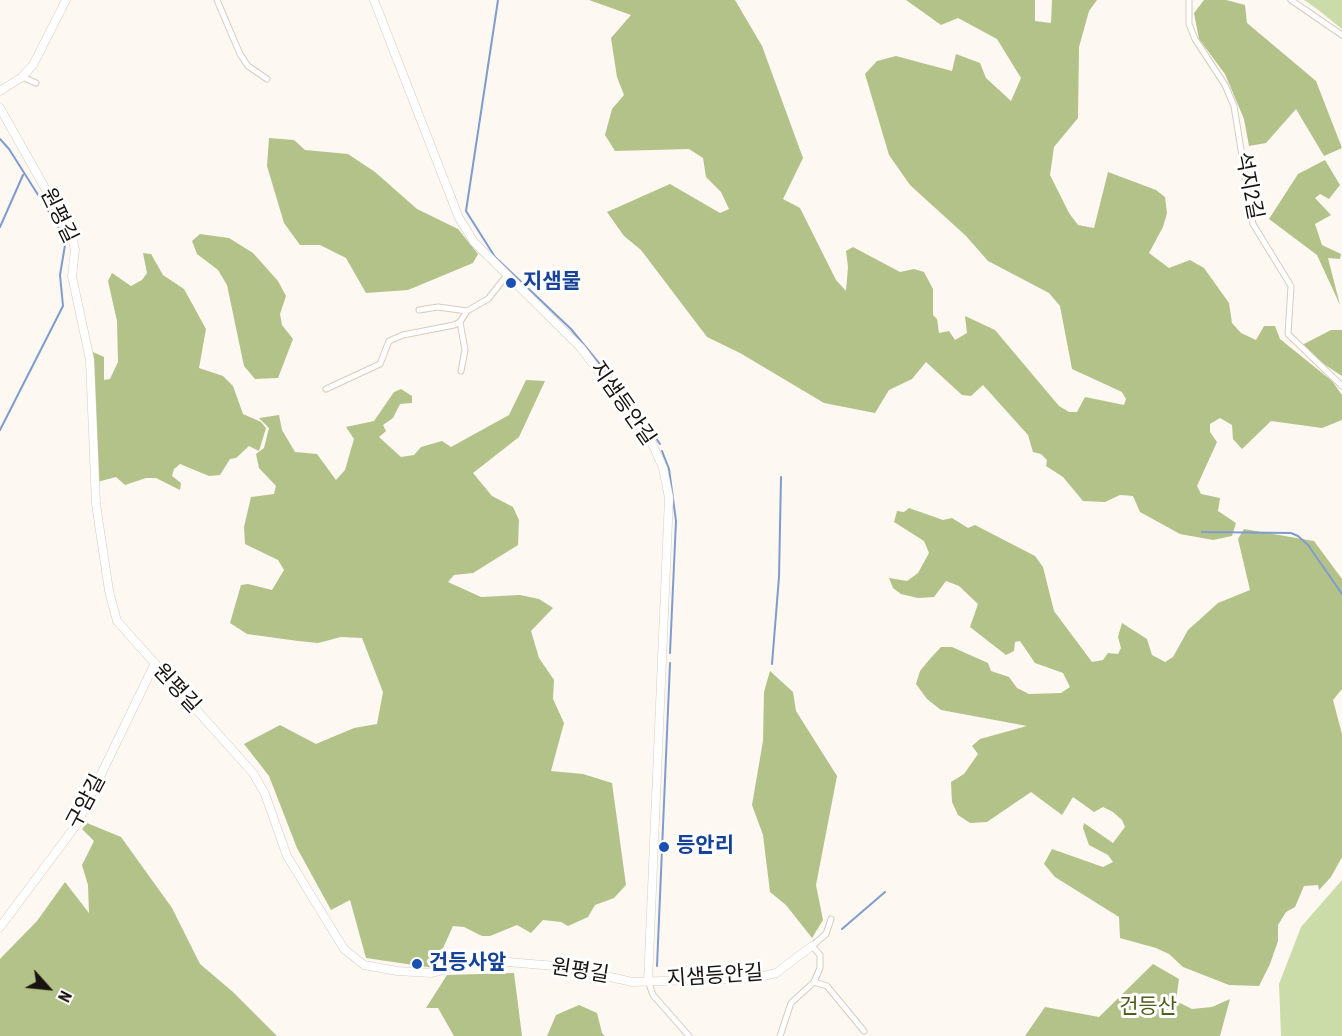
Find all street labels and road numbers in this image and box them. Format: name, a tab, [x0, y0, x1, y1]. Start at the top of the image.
street label: 석지2길	[1229, 150, 1267, 222]
street label: 원평길	[34, 184, 82, 248]
street label: 지샘등안길	[584, 357, 660, 451]
street label: 원평길	[147, 659, 205, 719]
street label: 구암길	[62, 770, 112, 834]
street label: 원평길	[549, 955, 611, 989]
street label: 지샘등안길	[666, 961, 764, 993]

